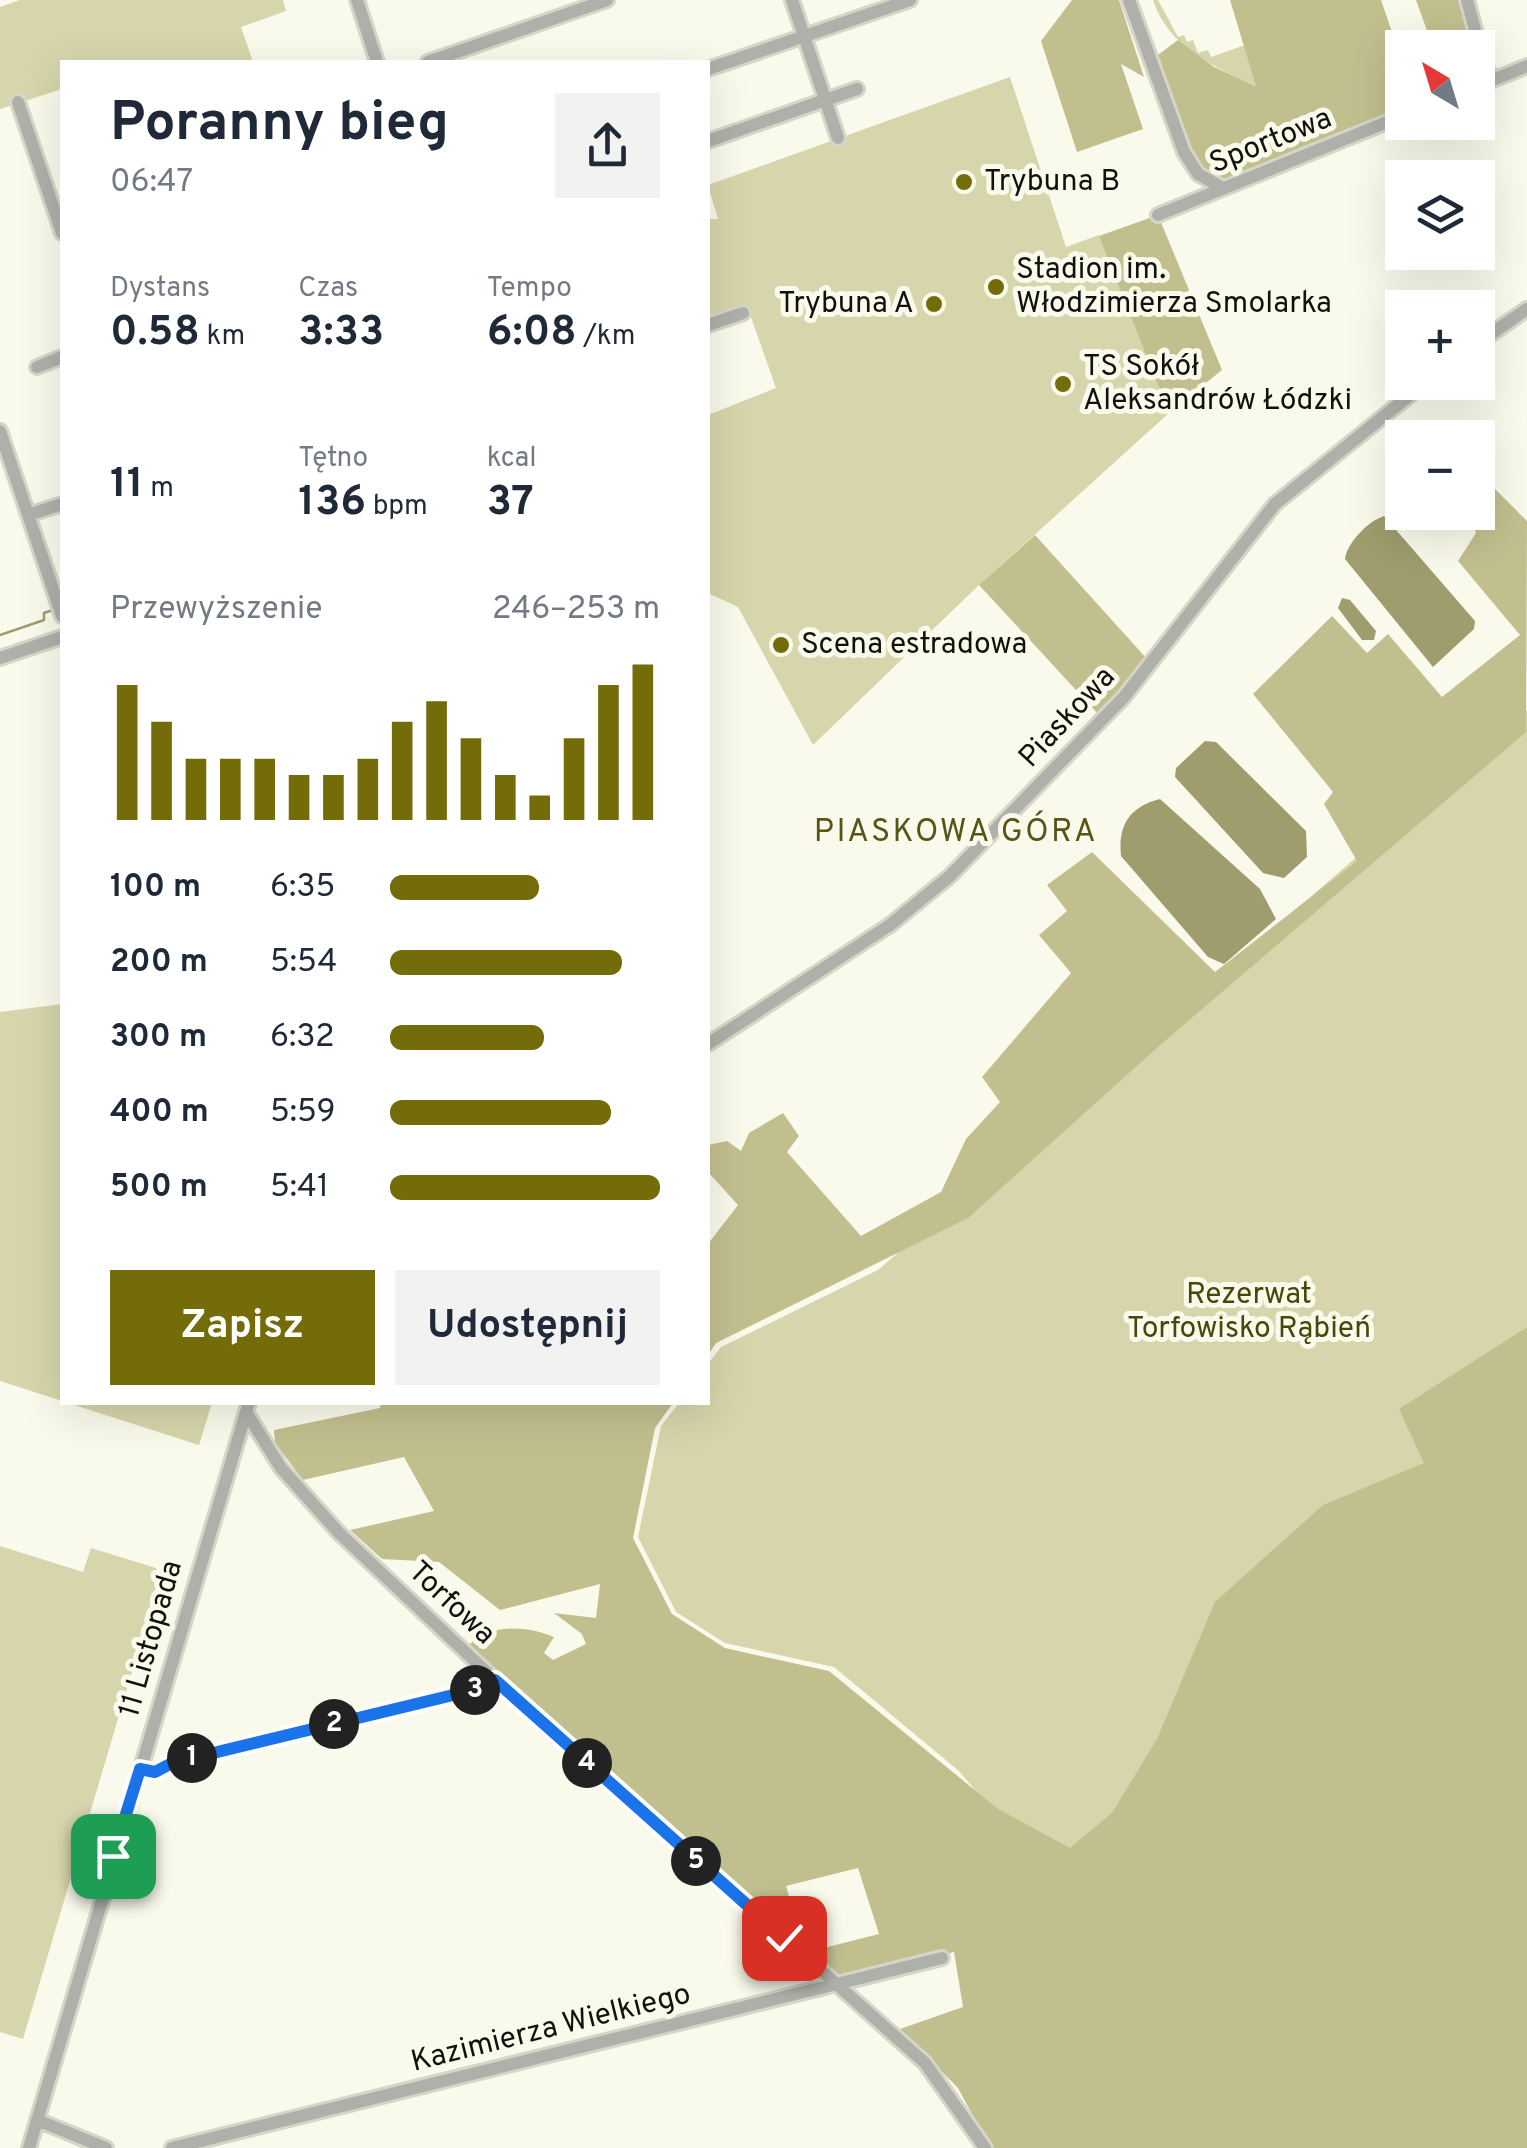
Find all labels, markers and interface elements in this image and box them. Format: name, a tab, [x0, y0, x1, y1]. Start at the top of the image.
north arrow	[1385, 30, 1495, 140]
map controls	[1385, 30, 1495, 530]
text: Poranny bieg	[110, 90, 449, 160]
button: share	[555, 93, 660, 198]
street label: Sportowa	[1204, 101, 1338, 183]
button: layers	[1385, 160, 1495, 270]
text: 06:47	[110, 163, 193, 203]
place label: Trybuna B	[984, 164, 1120, 201]
marker: Trybuna B	[953, 171, 975, 193]
place label: Stadion im. Włodzimierza Smolarka	[1016, 252, 1332, 323]
text: Dystans	[110, 271, 210, 307]
text: Czas	[298, 271, 358, 307]
text: Tempo	[487, 271, 572, 307]
marker: Stadion im. Włodzimierza Smolarka	[985, 276, 1007, 298]
place label: Trybuna A	[778, 286, 914, 323]
button: +	[1385, 290, 1495, 400]
marker: Trybuna A	[923, 293, 945, 315]
text: 0.58	[110, 307, 200, 360]
text: 3:33	[298, 307, 384, 360]
text: 6:08	[487, 307, 577, 360]
text: km	[200, 319, 245, 355]
text: /km	[577, 319, 636, 355]
place label: TS Sokół Aleksandrów Łódzki	[1083, 349, 1352, 420]
marker: TS Sokół Aleksandrów Łódzki	[1052, 373, 1074, 395]
button: −	[1385, 420, 1495, 530]
text: Tętno	[298, 441, 368, 477]
text: kcal	[487, 441, 536, 477]
text: 11	[110, 459, 144, 512]
text: m	[144, 471, 174, 507]
text: 136	[298, 477, 366, 530]
text: 37	[487, 477, 534, 530]
text: bpm	[366, 489, 428, 525]
text: Przewyższenie	[110, 590, 322, 630]
text: 246–253 m	[492, 590, 660, 630]
place label: Scena estradowa	[801, 627, 1027, 664]
marker: Scena estradowa	[770, 634, 792, 656]
street label: Piaskowa	[1012, 660, 1124, 776]
district label: PIASKOWA GÓRA	[814, 810, 1098, 853]
text: 100 m	[110, 868, 201, 908]
text: 6:35	[270, 868, 335, 908]
text: 200 m	[110, 943, 208, 983]
text: 5:54	[270, 943, 337, 983]
text: 300 m	[110, 1018, 207, 1058]
text: 6:32	[270, 1018, 335, 1058]
text: 400 m	[110, 1093, 209, 1133]
text: 5:59	[270, 1093, 336, 1133]
text: 500 m	[110, 1168, 208, 1208]
text: 5:41	[270, 1168, 329, 1208]
button: Zapisz	[110, 1270, 375, 1385]
button: Udostępnij	[395, 1270, 660, 1385]
park label: Rezerwat Torfowisko Rąbień	[1127, 1277, 1371, 1348]
street label: Torfowa	[400, 1554, 502, 1654]
street label: 11 Listopada	[112, 1556, 192, 1722]
pin: 3	[450, 1665, 500, 1715]
text: 3	[467, 1672, 483, 1708]
pin: 2	[309, 1699, 359, 1749]
text: 2	[325, 1706, 343, 1742]
pin: 1	[167, 1733, 217, 1783]
pin: 4	[562, 1738, 612, 1788]
text: 1	[186, 1740, 198, 1776]
text: 4	[578, 1745, 596, 1781]
pin	[71, 1814, 156, 1899]
icon: arrive	[86, 1829, 141, 1884]
pin: 5	[671, 1836, 721, 1886]
text: 5	[687, 1843, 705, 1879]
pin	[742, 1896, 827, 1981]
icon: check	[757, 1911, 812, 1966]
street label: Kazimierza Wielkiego	[407, 1976, 695, 2082]

